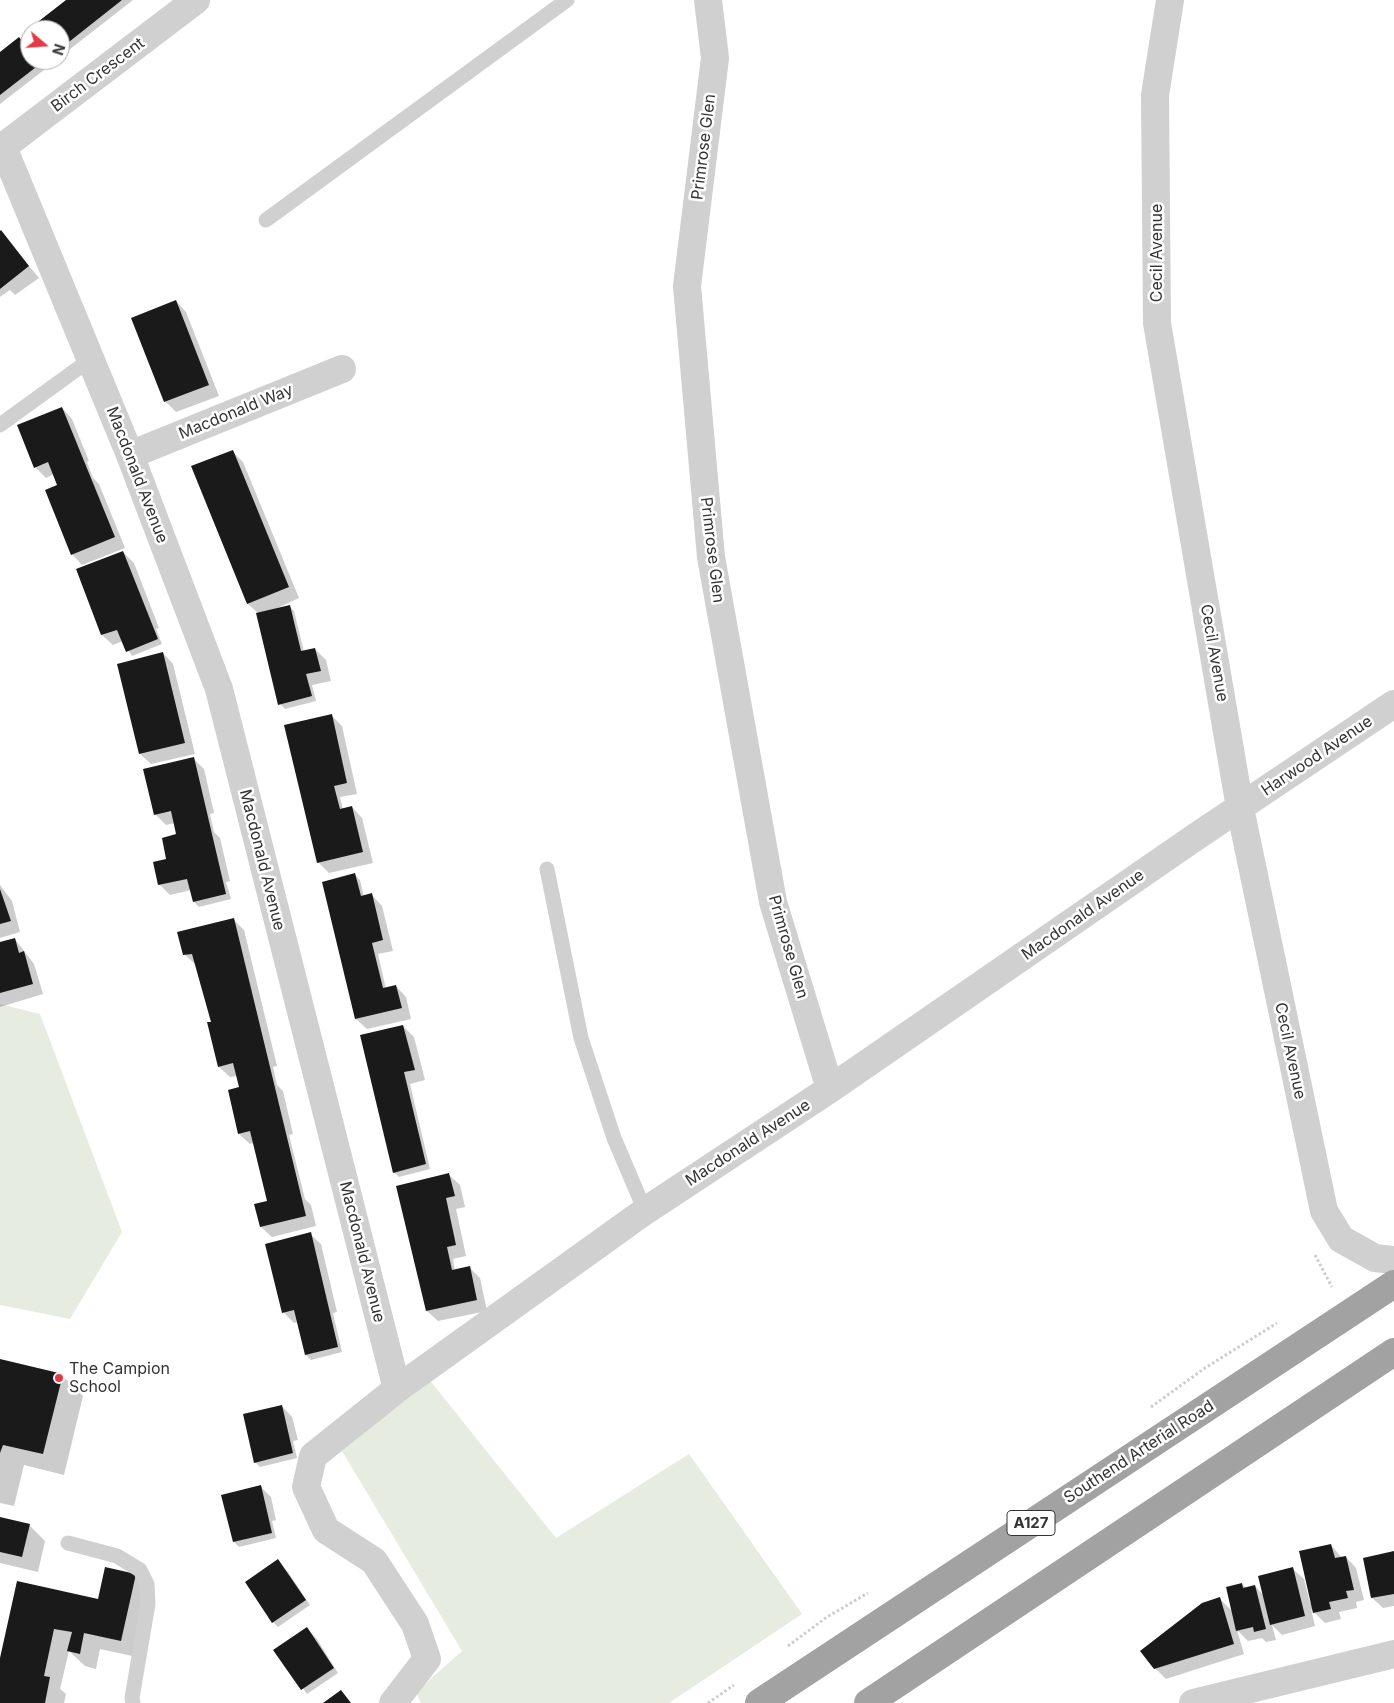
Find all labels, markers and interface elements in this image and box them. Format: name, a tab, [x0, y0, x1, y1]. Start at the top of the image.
north arrow	[20, 20, 70, 70]
street label: Birch Crescent	[48, 34, 148, 116]
text: N	[49, 42, 69, 57]
street label: Primrose Glen	[688, 93, 720, 201]
street label: Cecil Avenue	[1147, 204, 1167, 302]
street label: Macdonald Way	[176, 380, 296, 444]
street label: Macdonald Avenue	[102, 404, 172, 546]
street label: Primrose Glen	[696, 496, 728, 604]
street label: Cecil Avenue	[1196, 603, 1232, 703]
street label: Harwood Avenue	[1258, 712, 1376, 800]
street label: Macdonald Avenue	[235, 787, 289, 933]
street label: Macdonald Avenue	[1018, 866, 1148, 964]
street label: Primrose Glen	[764, 893, 812, 1001]
street label: Cecil Avenue	[1270, 1001, 1310, 1101]
street label: Macdonald Avenue	[682, 1096, 814, 1190]
street label: Macdonald Avenue	[335, 1179, 389, 1325]
place label: The Campion School	[69, 1359, 170, 1397]
marker: The Campion School	[53, 1372, 65, 1384]
street label: Southend Arterial Road	[1060, 1396, 1218, 1508]
road number: A127	[1007, 1510, 1055, 1536]

